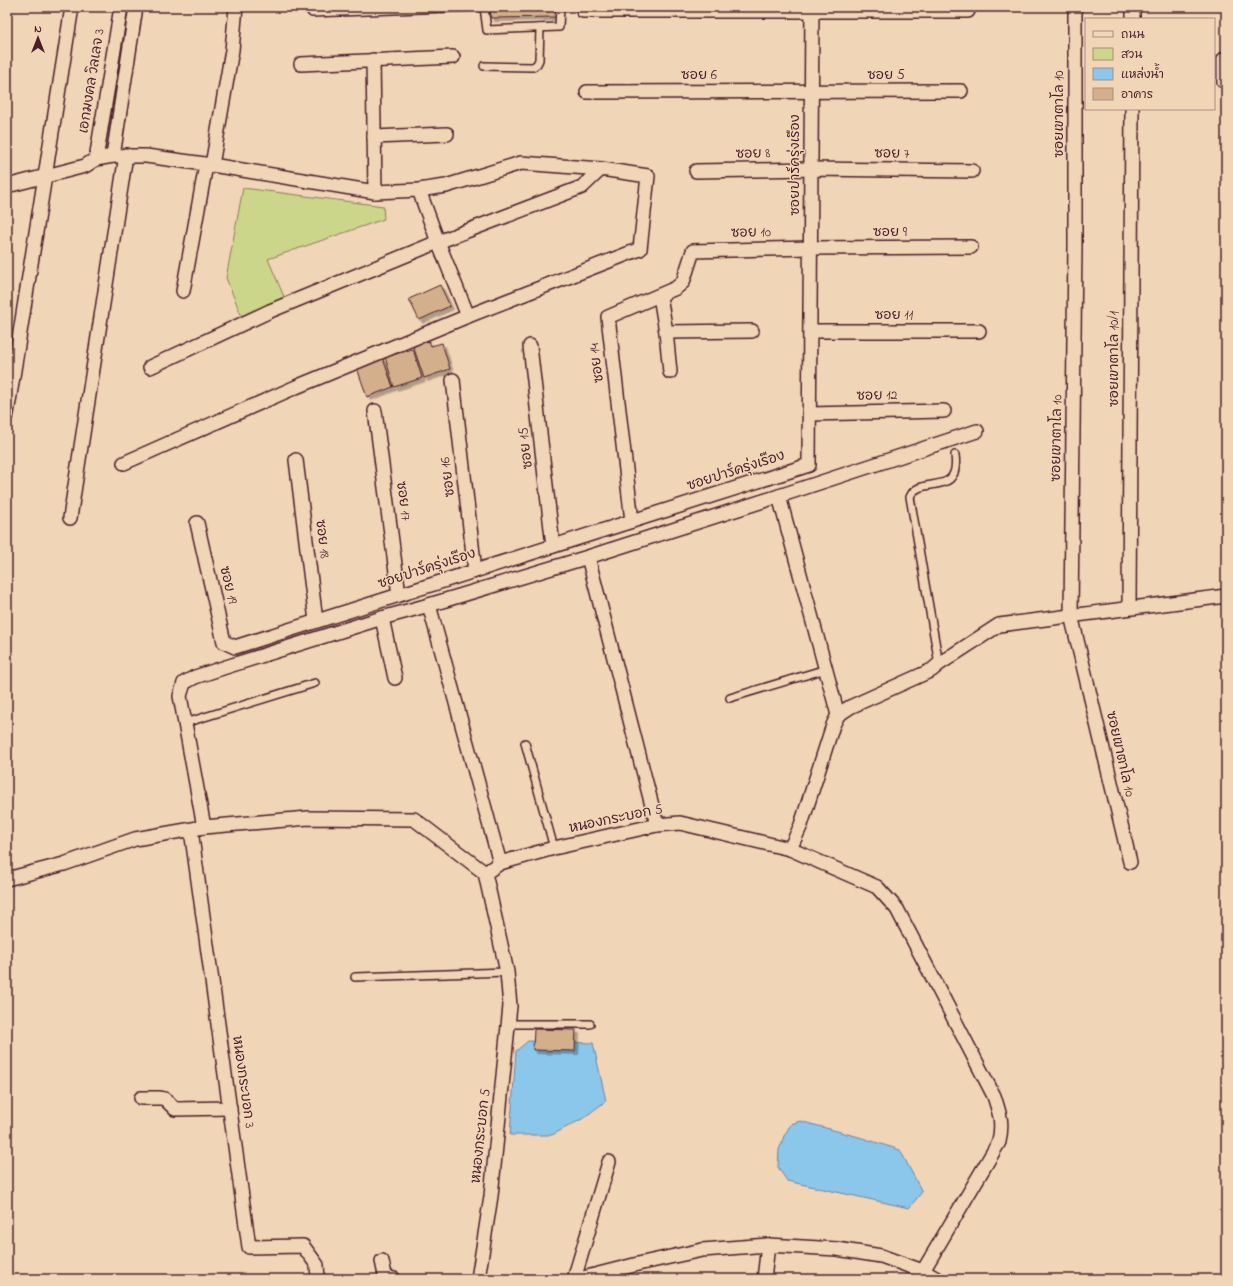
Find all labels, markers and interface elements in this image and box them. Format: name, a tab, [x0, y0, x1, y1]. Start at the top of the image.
north arrow	[18, 18, 58, 58]
legend	[1085, 18, 1215, 110]
text: N	[34, 21, 42, 37]
text: ถนน	[1121, 26, 1145, 44]
street label: เอกมงคล วิลเลจ 3	[73, 27, 111, 135]
text: สวน	[1121, 46, 1142, 64]
text: แหล่งน้ำ	[1121, 63, 1164, 84]
street label: ซอย 6	[681, 65, 717, 86]
street label: ซอย 5	[867, 65, 905, 86]
street label: ซอยเขาตาโล 10	[1049, 70, 1070, 158]
text: อาคาร	[1121, 86, 1153, 104]
street label: ซอยปาร์ครุ่งเรือง	[785, 114, 806, 216]
street label: ซอย 8	[735, 143, 771, 165]
street label: ซอย 7	[874, 143, 910, 165]
street label: ซอย 10	[731, 222, 771, 244]
street label: ซอย 9	[873, 222, 908, 243]
street label: ซอย 11	[875, 305, 914, 326]
street label: ซอยเขาตาโล 10/1	[1104, 310, 1125, 407]
street label: ซอย 14	[584, 342, 610, 384]
street label: ซอย 12	[856, 385, 898, 407]
street label: ซอยเขาตาโล 10	[1046, 394, 1068, 482]
street label: ซอย 15	[513, 426, 539, 470]
street label: ซอยปาร์ครุ่งเรือง	[684, 445, 788, 497]
street label: ซอย 16	[435, 456, 461, 498]
street label: ซอย 17	[390, 480, 416, 522]
street label: ซอย 18	[309, 518, 335, 560]
street label: ซอยปาร์ครุ่งเรือง	[375, 543, 479, 595]
street label: ซอย 19	[213, 564, 243, 607]
street label: ซอยเขาตาโล 10	[1100, 709, 1140, 799]
street label: หนองกระบอก 5	[567, 799, 665, 839]
street label: หนองกระบอก 3	[226, 1034, 260, 1130]
street label: หนองกระบอก 5	[466, 1087, 496, 1185]

